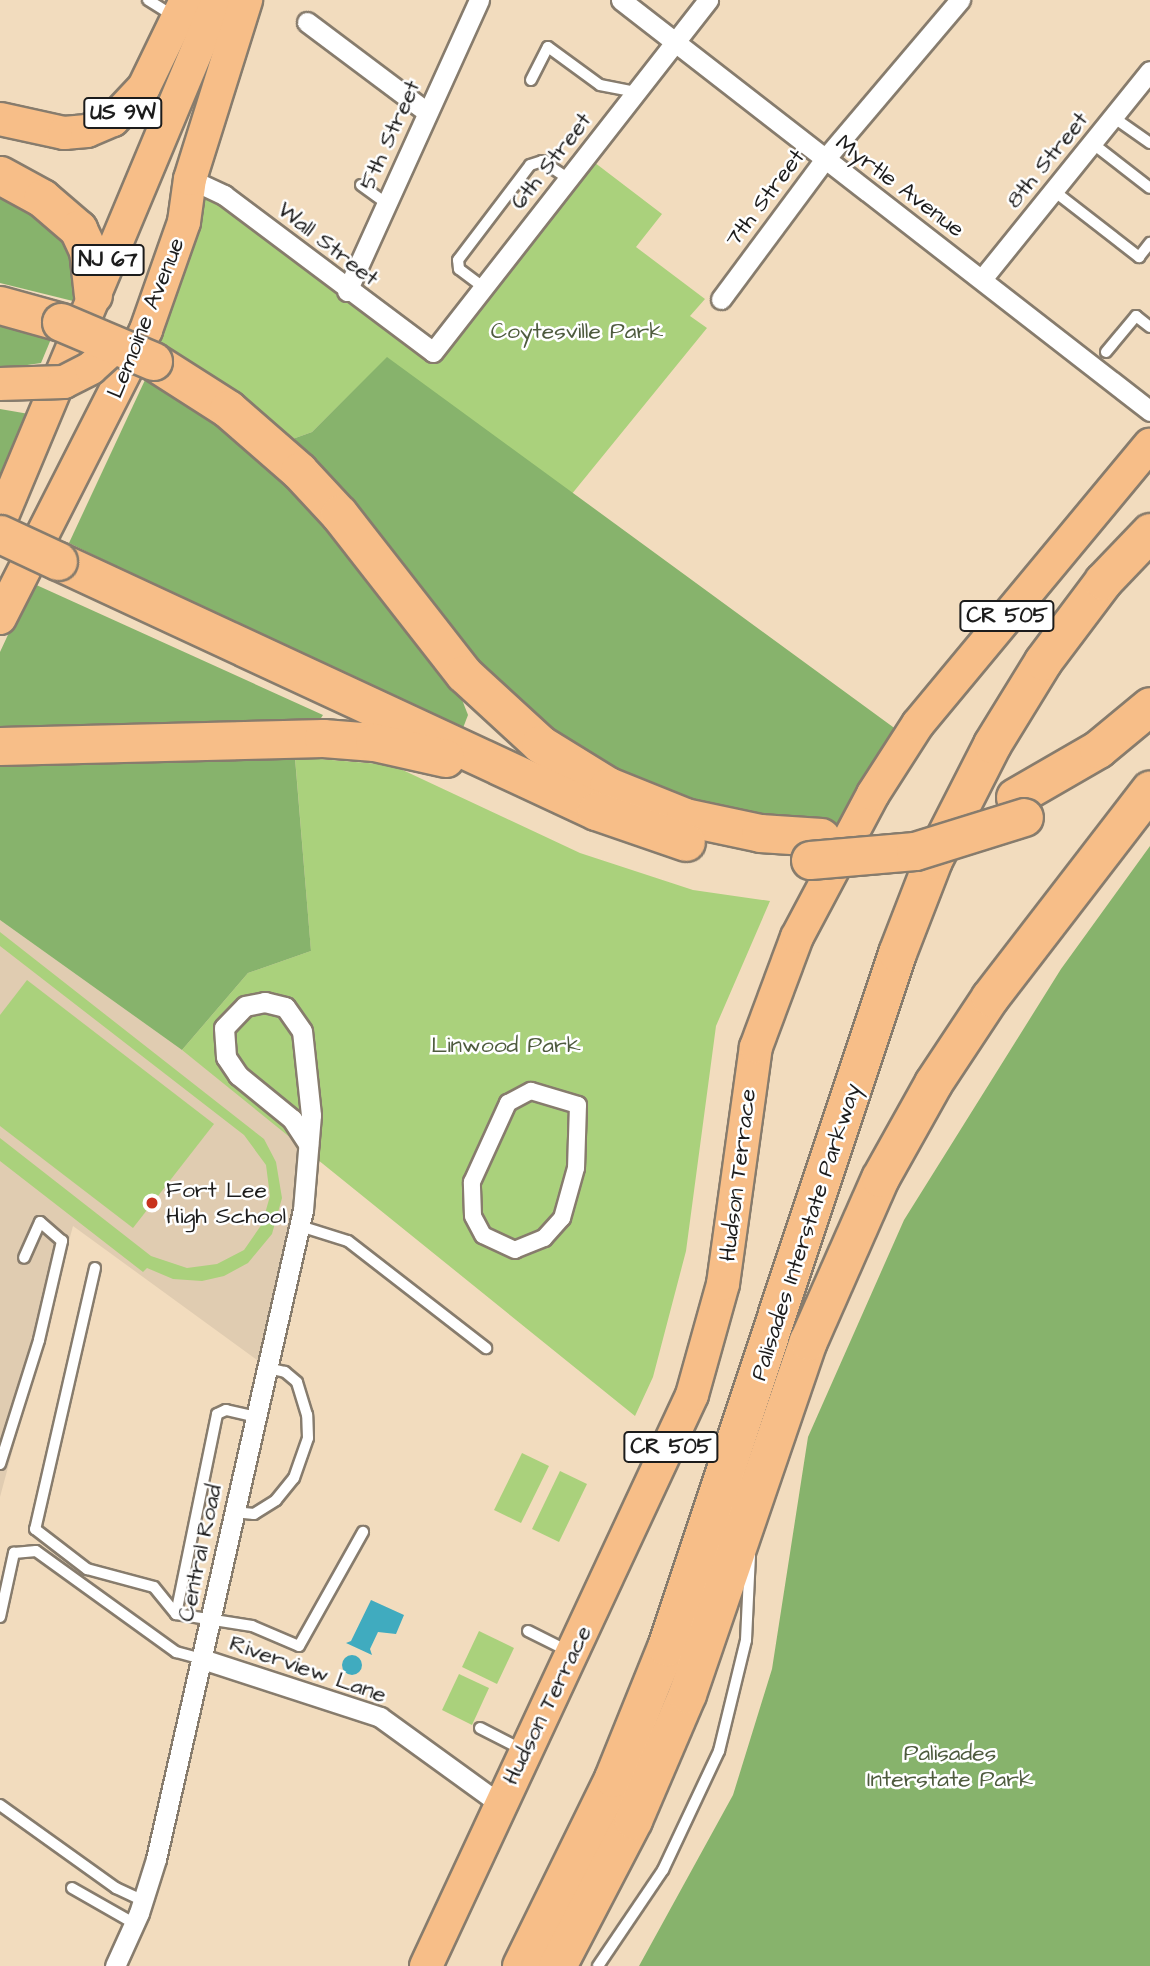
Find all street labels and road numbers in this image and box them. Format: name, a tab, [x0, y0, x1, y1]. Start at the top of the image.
street label: 5th Street	[354, 76, 426, 194]
road number: US 9W	[83, 96, 163, 130]
street label: 8th Street	[1000, 106, 1094, 214]
street label: 6th Street	[505, 107, 597, 215]
street label: Myrtle Avenue	[830, 129, 970, 243]
street label: 7th Street	[719, 144, 811, 252]
street label: Wall Street	[272, 196, 384, 292]
street label: Lemoine Avenue	[101, 234, 191, 402]
road number: NJ 67	[71, 243, 145, 278]
road number: CR 505	[958, 598, 1056, 634]
street label: Palisades Interstate Parkway	[745, 1080, 867, 1384]
street label: Hudson Terrace	[714, 1087, 762, 1263]
road number: CR 505	[622, 1430, 720, 1464]
street label: Central Road	[172, 1482, 228, 1624]
street label: Hudson Terrace	[497, 1621, 597, 1789]
street label: Riverview Lane	[226, 1629, 390, 1709]

